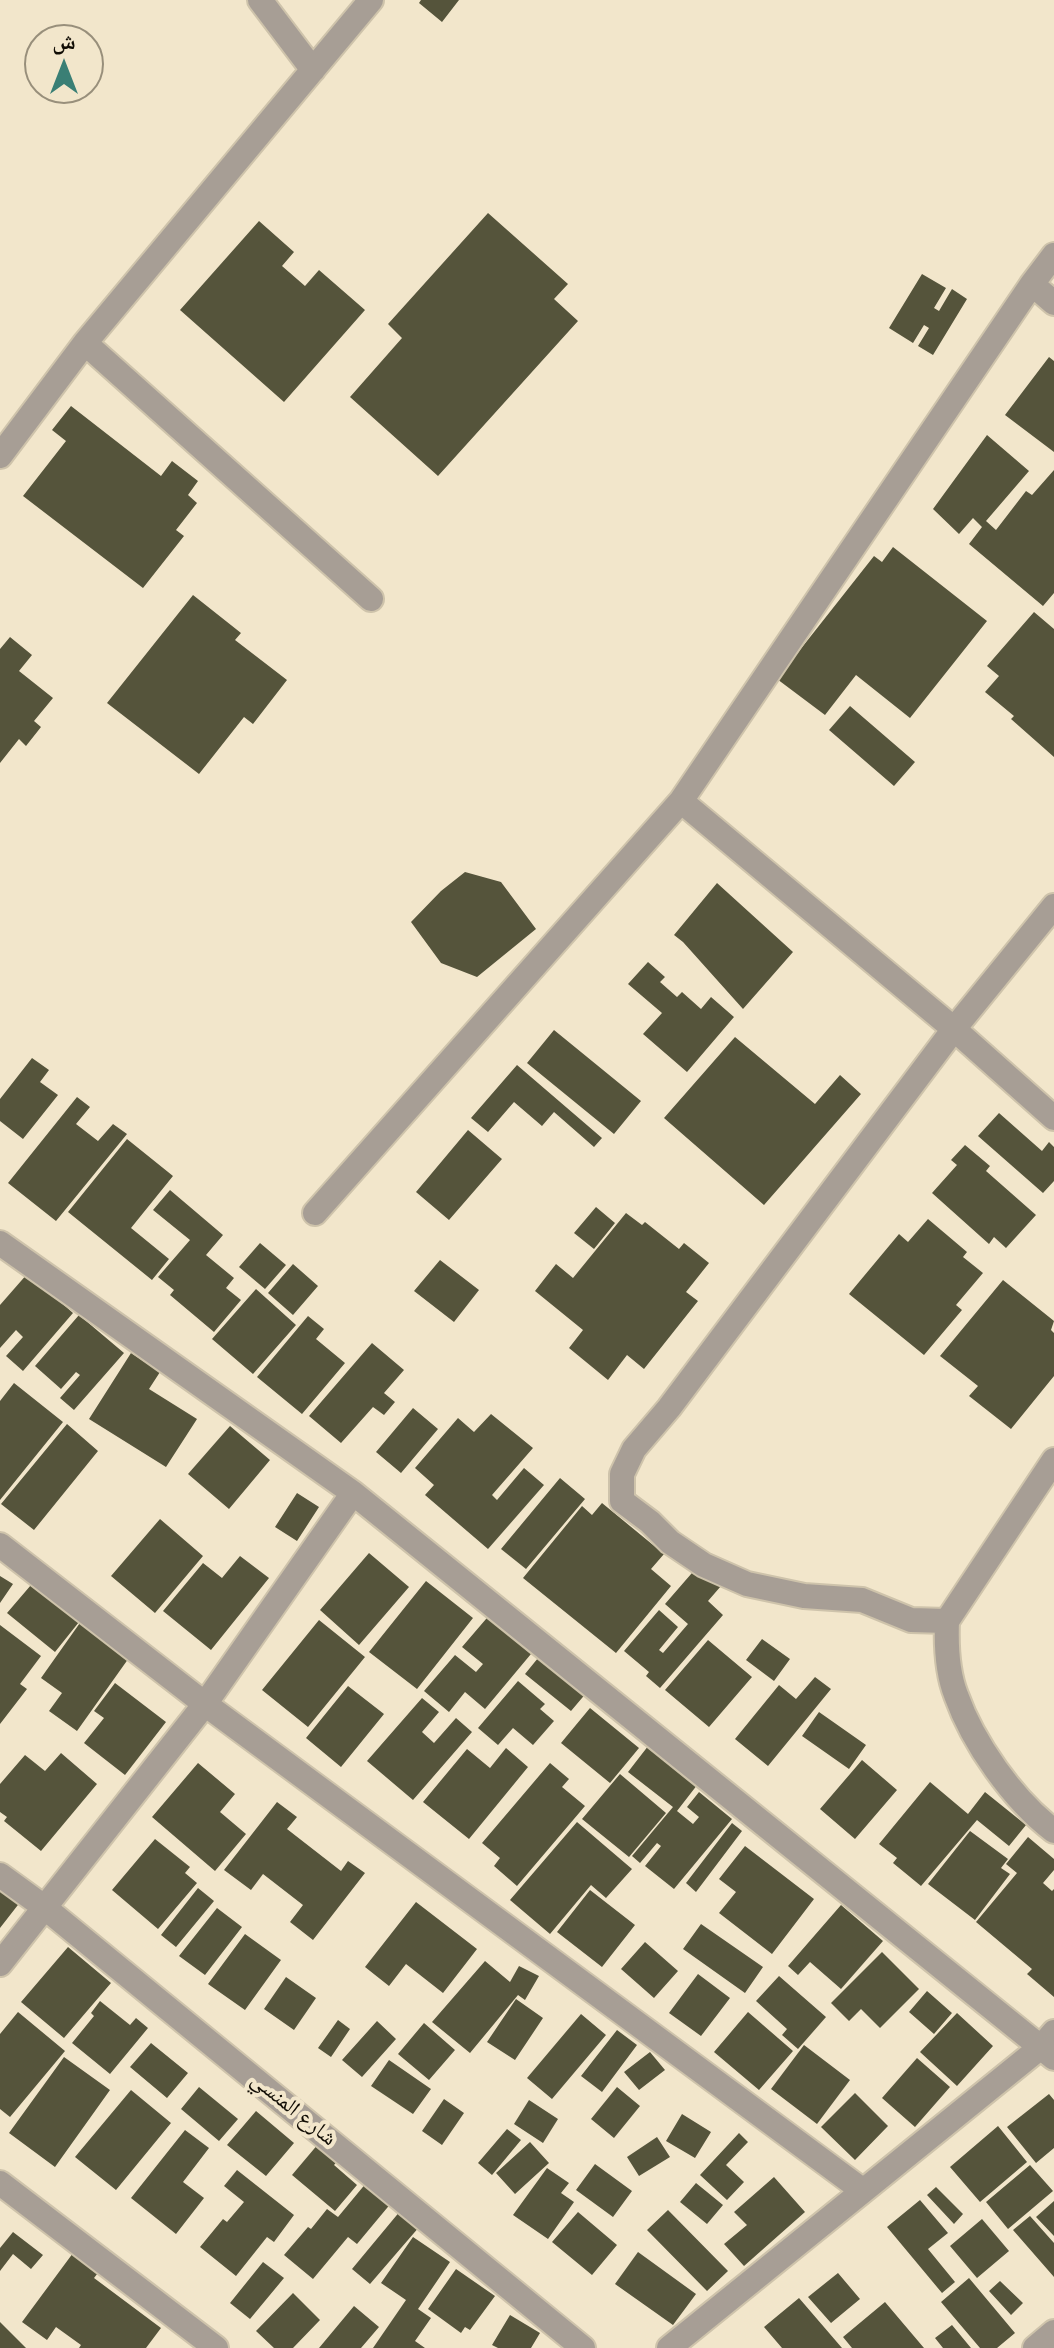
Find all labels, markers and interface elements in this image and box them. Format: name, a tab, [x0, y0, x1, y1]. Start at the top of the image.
north arrow	[24, 24, 104, 104]
text: ش	[52, 27, 76, 57]
street label: شارع المنسي	[245, 2067, 341, 2153]

